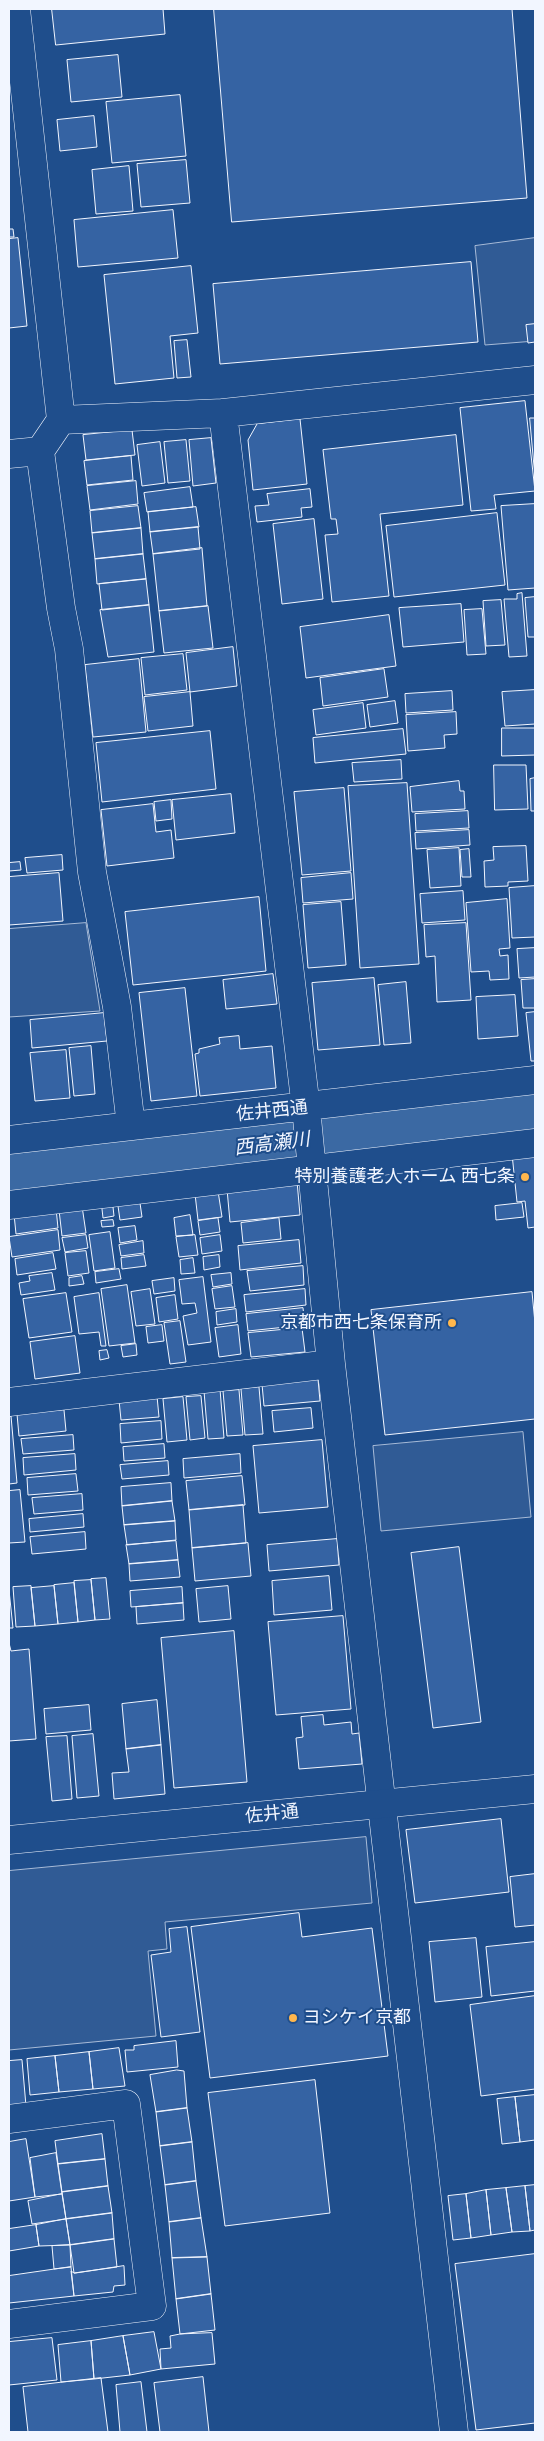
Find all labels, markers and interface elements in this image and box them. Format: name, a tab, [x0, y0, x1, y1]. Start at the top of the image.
street label: 佐井西通	[235, 1096, 309, 1126]
water label: 西高瀬川	[233, 1128, 311, 1160]
place label: 特別養護老人ホーム 西七条	[294, 1166, 515, 1188]
marker: 特別養護老人ホーム 西七条	[519, 1171, 531, 1183]
place label: 京都市西七条保育所	[280, 1312, 442, 1334]
marker: 京都市西七条保育所	[446, 1317, 458, 1329]
street label: 佐井通	[244, 1800, 300, 1828]
place label: ヨシケイ京都	[303, 2007, 411, 2029]
marker: ヨシケイ京都	[287, 2012, 299, 2024]

